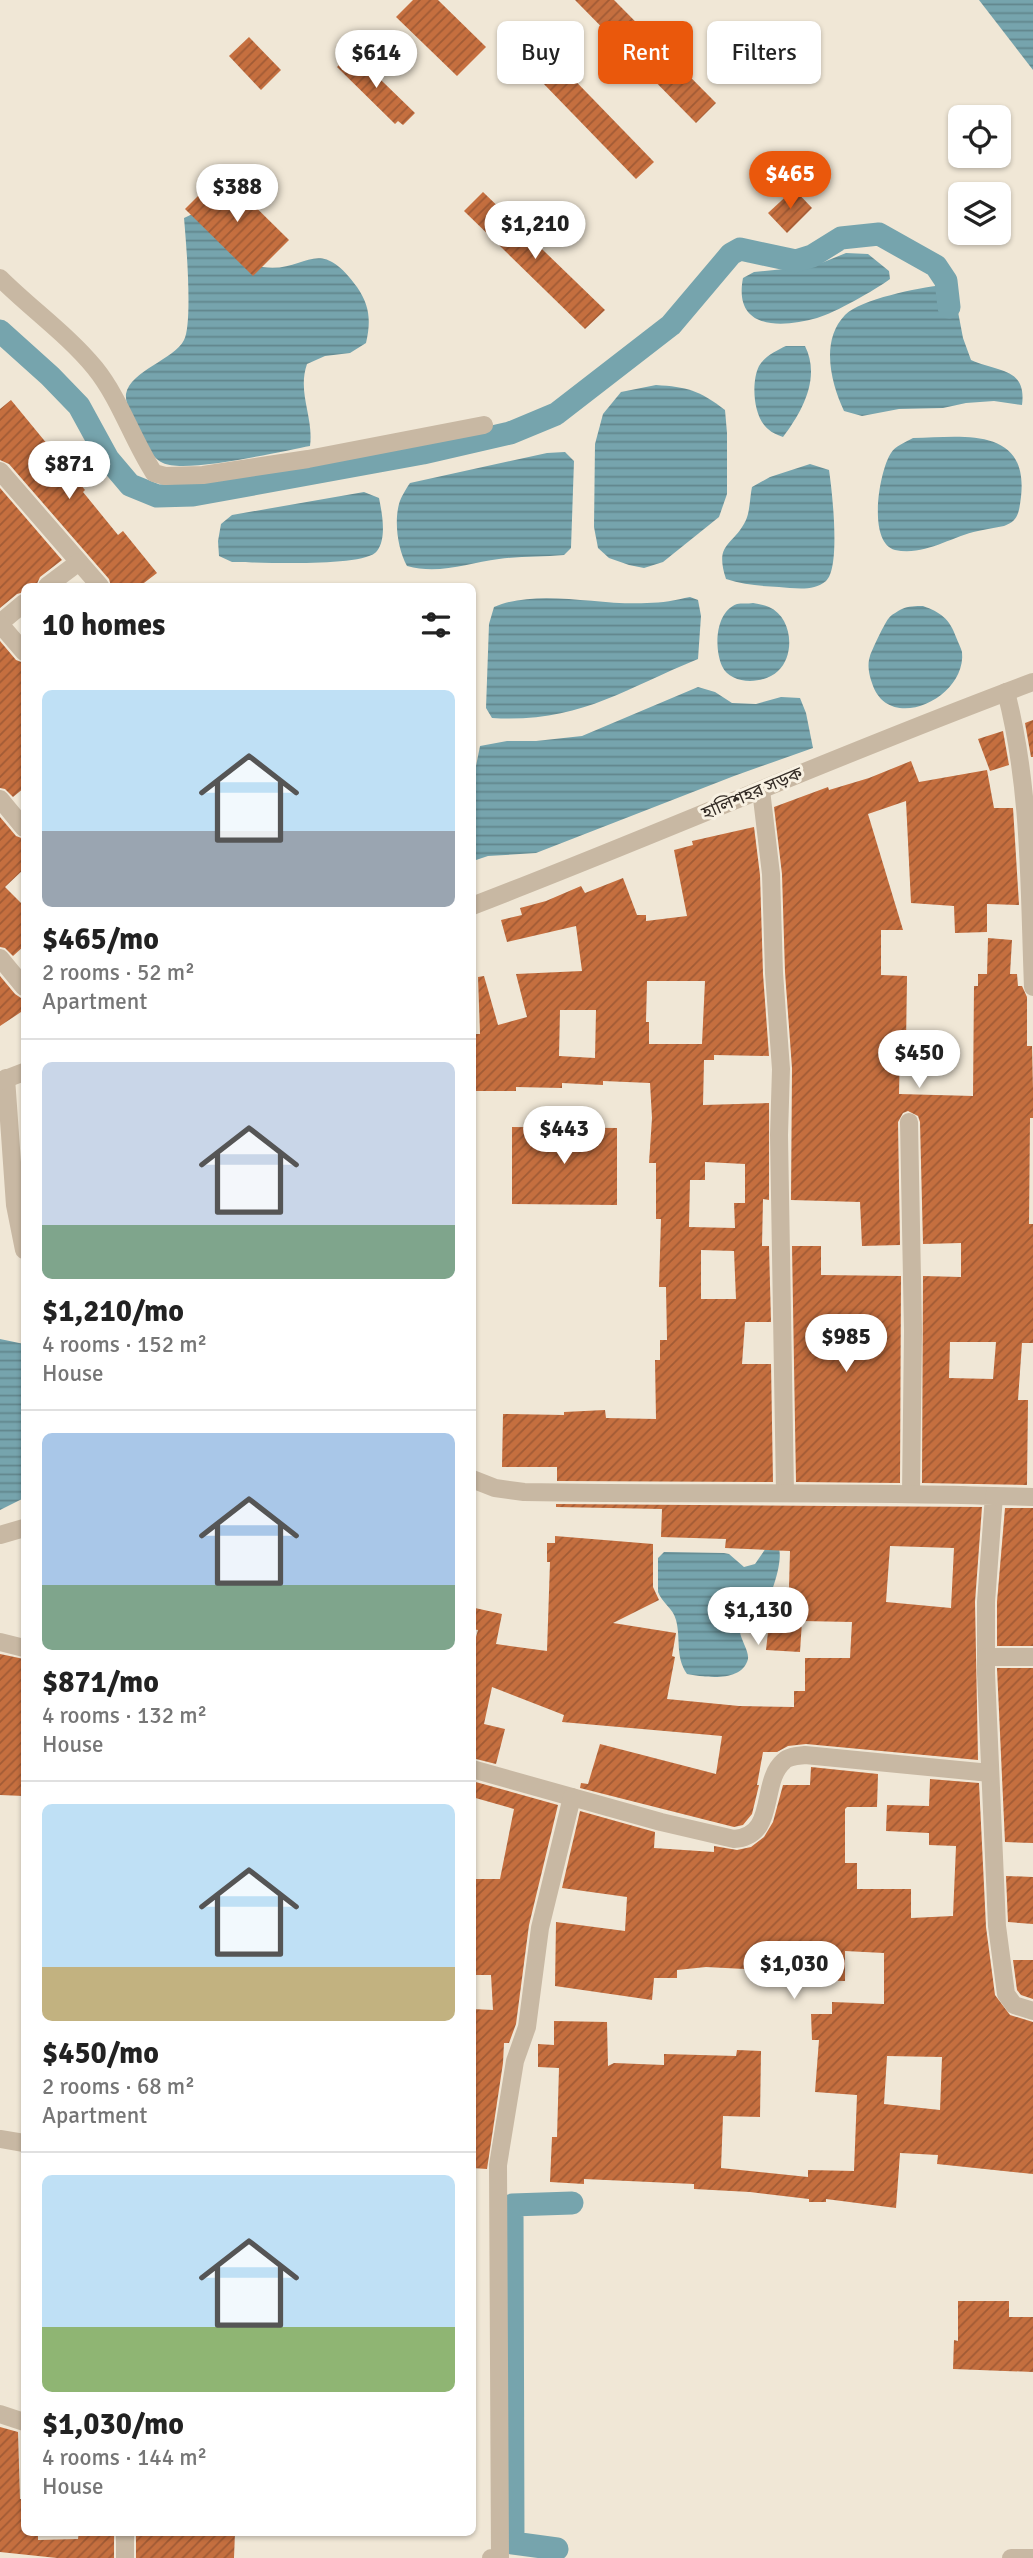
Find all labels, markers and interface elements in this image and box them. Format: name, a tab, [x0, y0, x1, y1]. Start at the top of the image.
chip: Buy	[497, 21, 584, 84]
chip: Rent	[598, 21, 693, 84]
chip: Filters	[707, 21, 821, 84]
pin: $614	[335, 31, 417, 90]
text: $614	[351, 38, 401, 67]
map controls	[948, 105, 1011, 245]
button: locate	[948, 105, 1011, 168]
pin: $465	[749, 152, 831, 211]
text: $465	[765, 159, 815, 188]
pin: $388	[196, 164, 278, 224]
text: $388	[212, 172, 262, 201]
button: layers	[948, 182, 1011, 245]
pin: $1,210	[478, 202, 592, 261]
text: $1,210	[501, 209, 569, 238]
pin: $871	[28, 442, 110, 501]
text: $871	[44, 449, 94, 478]
icon: filters	[417, 606, 455, 644]
text: 10 homes	[42, 607, 165, 644]
icon: home	[186, 735, 312, 861]
street label: হালিশহর সড়ক	[697, 762, 806, 825]
text: $465/mo	[42, 921, 159, 958]
text: 2 rooms · 52 m²	[42, 958, 195, 987]
text: Apartment	[42, 987, 147, 1016]
pin: $450	[878, 1030, 960, 1090]
text: $450	[894, 1038, 944, 1067]
pin: $443	[523, 1106, 605, 1166]
icon: home	[186, 1107, 312, 1233]
text: $443	[539, 1114, 589, 1143]
text: $1,210/mo	[42, 1293, 184, 1330]
pin: $985	[805, 1314, 887, 1374]
text: $985	[821, 1322, 871, 1351]
text: 4 rooms · 152 m²	[42, 1330, 207, 1359]
text: House	[42, 1359, 104, 1388]
icon: home	[186, 1478, 312, 1604]
pin: $1,130	[701, 1588, 815, 1647]
text: $1,130	[724, 1595, 792, 1624]
text: $871/mo	[42, 1664, 159, 1701]
text: 4 rooms · 132 m²	[42, 1701, 207, 1730]
text: House	[42, 1730, 104, 1759]
icon: home	[186, 1849, 312, 1975]
pin: $1,030	[737, 1941, 851, 2001]
text: $1,030	[760, 1949, 828, 1978]
text: $450/mo	[42, 2035, 159, 2072]
text: 2 rooms · 68 m²	[42, 2072, 195, 2101]
text: Apartment	[42, 2101, 147, 2130]
icon: home	[186, 2220, 312, 2346]
text: $1,030/mo	[42, 2406, 184, 2443]
text: 4 rooms · 144 m²	[42, 2443, 207, 2472]
text: House	[42, 2472, 104, 2501]

